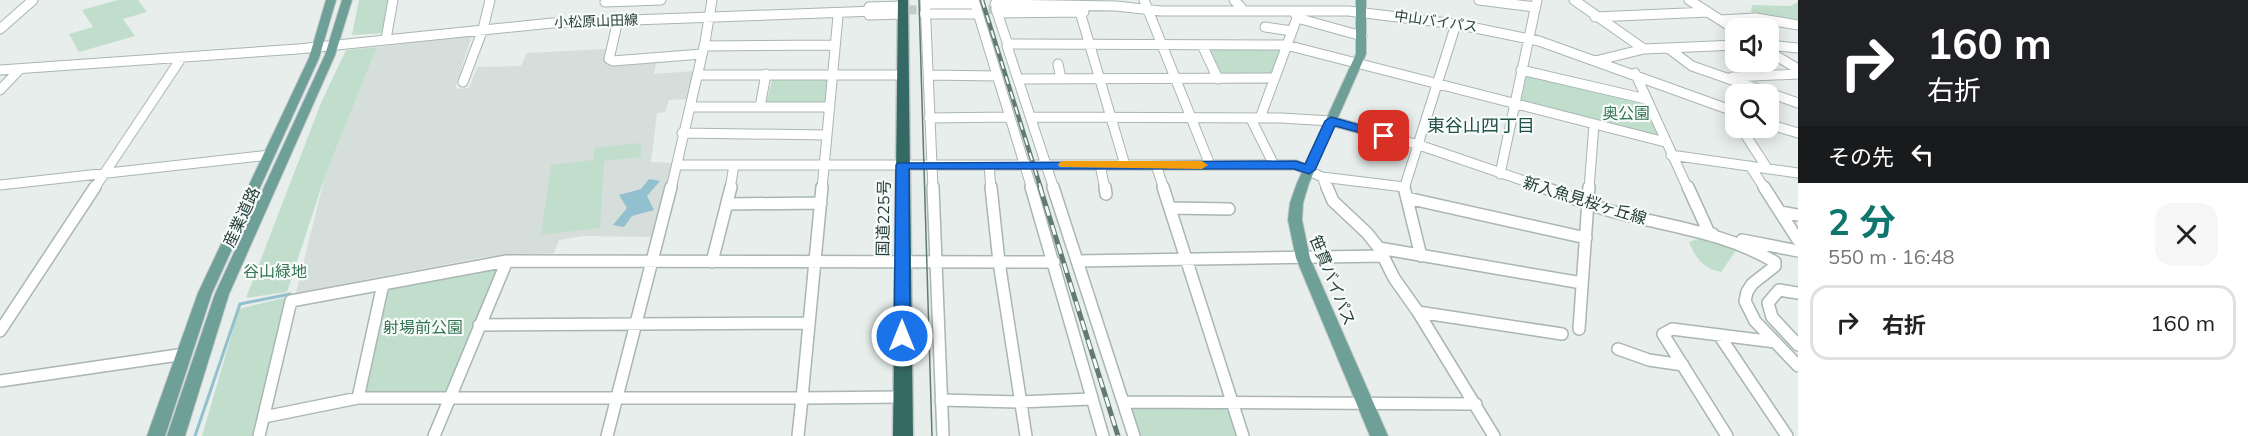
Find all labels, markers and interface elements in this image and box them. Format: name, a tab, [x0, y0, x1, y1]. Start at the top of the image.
street label: 中山バイパス	[1393, 6, 1479, 36]
street label: 小松原山田線	[554, 11, 638, 31]
text: 160 m	[1927, 17, 2052, 70]
map controls	[1725, 18, 1779, 138]
button: sound	[1725, 18, 1779, 72]
icon: right	[1828, 24, 1906, 102]
text: 右折	[1927, 73, 1981, 107]
button: search	[1725, 84, 1779, 138]
park label: 奥公園	[1602, 103, 1650, 123]
pin	[1358, 110, 1409, 161]
district label: 東谷山四丁目	[1427, 114, 1535, 137]
icon: arrive	[1367, 119, 1400, 152]
icon: left	[1906, 138, 1939, 171]
text: その先	[1828, 143, 1894, 171]
street label: 新入魚見桜ヶ丘線	[1521, 172, 1649, 228]
street label: 国道225号	[872, 179, 894, 257]
street label: 産業道路	[218, 184, 264, 250]
text: 2 分	[1828, 199, 1895, 244]
button: close	[2155, 203, 2218, 266]
street label: 笹貫バイパス	[1306, 232, 1360, 328]
text: 550 m · 16:48	[1828, 244, 1954, 269]
park label: 谷山緑地	[243, 261, 307, 281]
position arrow	[870, 304, 934, 368]
icon: right	[1831, 306, 1864, 339]
text: 160 m	[2150, 309, 2215, 337]
text: 右折	[1882, 311, 1926, 339]
park label: 射場前公園	[383, 317, 463, 337]

